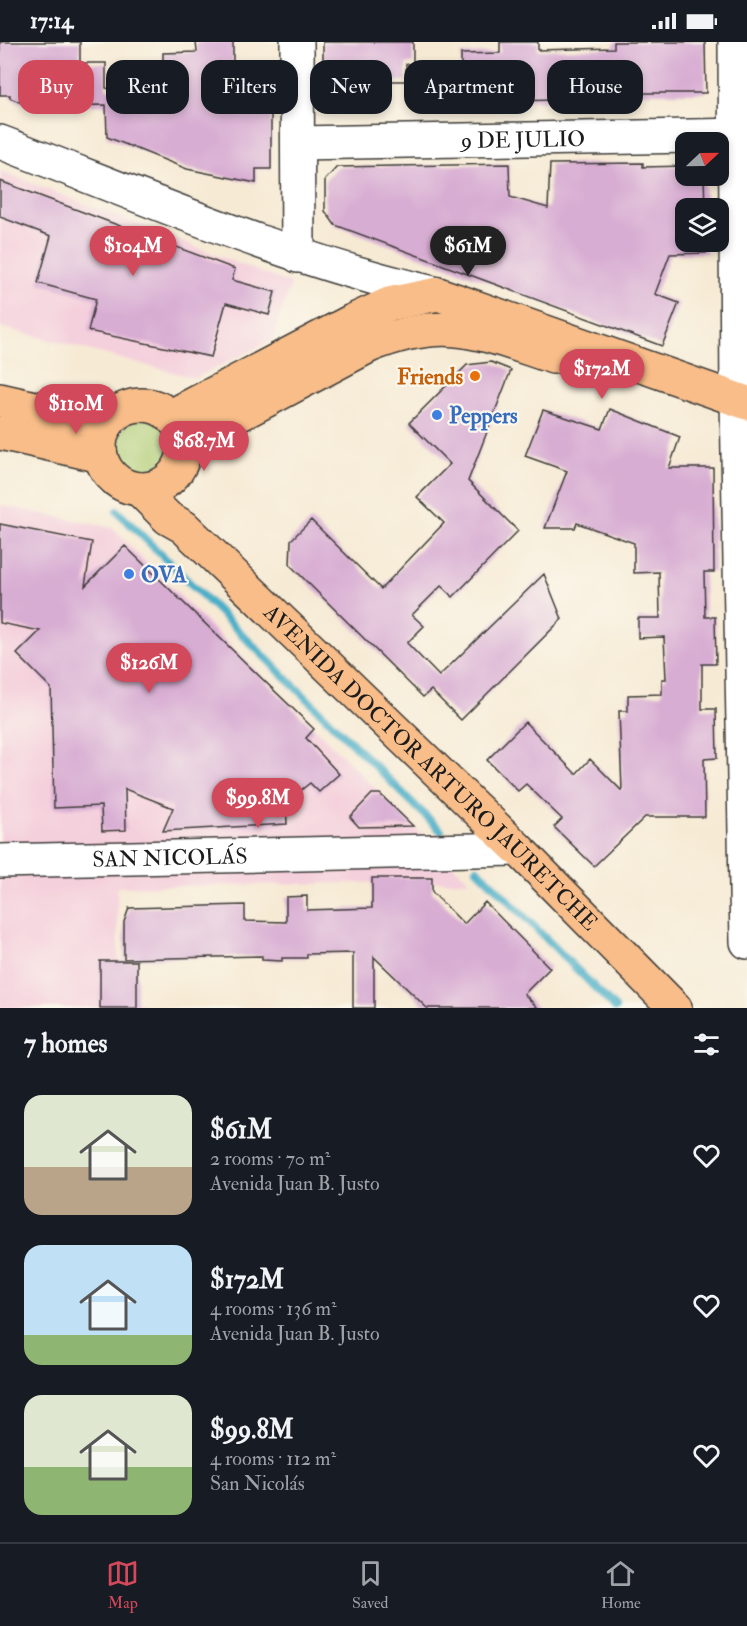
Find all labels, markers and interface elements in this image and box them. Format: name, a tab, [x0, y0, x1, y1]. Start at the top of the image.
text: 17:14	[30, 7, 73, 35]
chip: Buy	[18, 60, 94, 114]
chip: Rent	[106, 60, 189, 114]
chip: Filters	[201, 60, 298, 114]
chip: New	[310, 60, 392, 114]
chip: Apartment	[404, 60, 535, 114]
chip: House	[547, 60, 643, 114]
street label: 9 DE JULIO	[459, 125, 585, 155]
north arrow	[675, 132, 729, 186]
map controls	[675, 132, 729, 252]
button: layers	[675, 198, 729, 252]
pin: $104M	[91, 226, 175, 277]
pin: $61M	[432, 226, 504, 277]
text: $104M	[104, 233, 162, 258]
text: $61M	[444, 233, 492, 258]
pin: $172M	[560, 349, 644, 400]
text: $172M	[573, 356, 631, 381]
place label: Friends	[397, 363, 463, 391]
marker: Friends	[468, 369, 482, 383]
pin: $110M	[34, 384, 118, 435]
text: $110M	[48, 391, 104, 416]
place label: Peppers	[449, 402, 518, 431]
marker: Peppers	[430, 408, 444, 422]
pin: $68.7M	[155, 421, 253, 472]
text: $68.7M	[173, 428, 235, 453]
place label: OVA	[141, 561, 188, 589]
marker: OVA	[122, 567, 136, 581]
street label: AVENIDA DOCTOR ARTURO JAURETCHE	[257, 598, 604, 937]
pin: $126M	[107, 643, 191, 694]
text: $126M	[120, 650, 178, 675]
pin: $99.8M	[209, 778, 307, 829]
text: $99.8M	[226, 785, 290, 810]
street label: SAN NICOLÁS	[92, 842, 248, 874]
text: 7 homes	[24, 1028, 107, 1060]
icon: filters	[690, 1028, 723, 1061]
text: $61M	[210, 1114, 272, 1146]
icon: home	[72, 1119, 144, 1191]
icon: heart	[690, 1139, 723, 1172]
text: 2 rooms · 70 m²	[210, 1146, 330, 1171]
text: Avenida Juan B. Justo	[210, 1171, 380, 1196]
text: $172M	[210, 1264, 284, 1296]
icon: home	[72, 1269, 144, 1341]
icon: heart	[690, 1289, 723, 1322]
text: 4 rooms · 136 m²	[210, 1296, 337, 1321]
text: Avenida Juan B. Justo	[210, 1321, 380, 1346]
text: $99.8M	[210, 1414, 294, 1446]
icon: home	[72, 1419, 144, 1491]
icon: heart	[690, 1439, 723, 1472]
text: 4 rooms · 112 m²	[210, 1446, 336, 1471]
text: San Nicolás	[210, 1471, 305, 1496]
tab: Map	[106, 1557, 139, 1613]
tab: Saved	[352, 1557, 388, 1613]
tab: Home	[601, 1557, 641, 1613]

